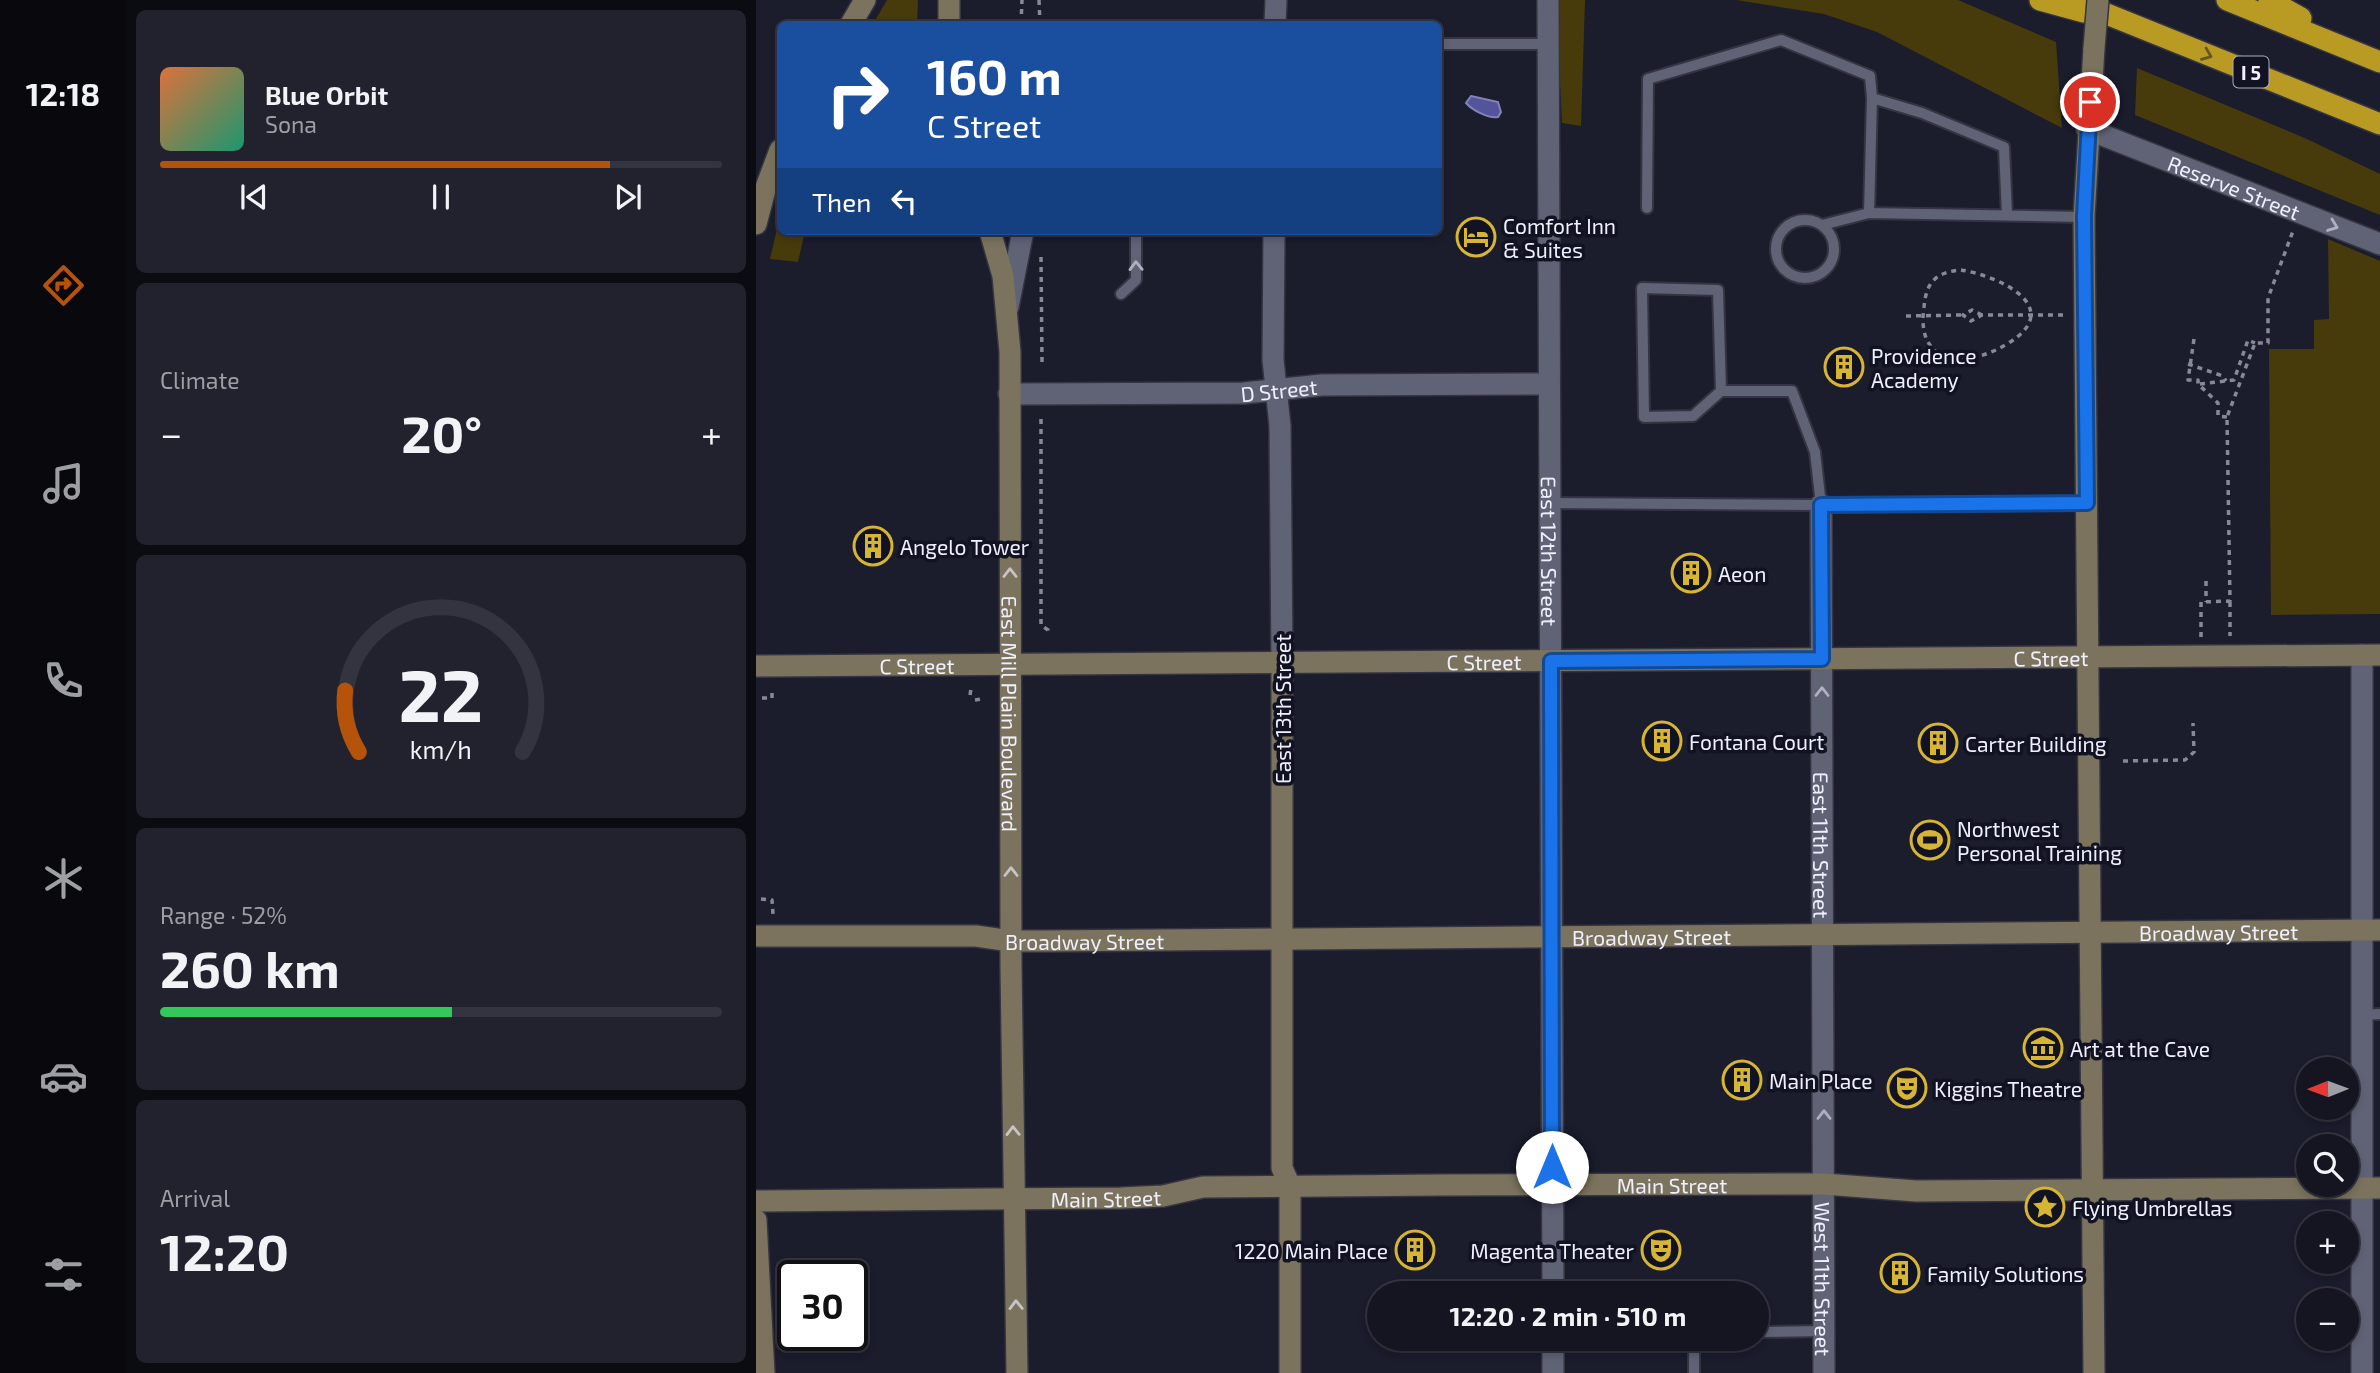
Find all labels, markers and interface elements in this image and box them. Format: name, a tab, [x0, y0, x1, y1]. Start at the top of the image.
text: 160 m	[927, 46, 1062, 105]
one-way arrow	[2200, 46, 2212, 60]
icon: right	[812, 49, 903, 140]
road number: I 5	[2234, 57, 2268, 88]
pin	[2060, 72, 2120, 132]
text: 12:18	[26, 74, 100, 112]
text: Blue Orbit	[265, 79, 388, 110]
icon: arrive	[2071, 83, 2109, 121]
text: C Street	[927, 106, 1041, 144]
text: Sona	[265, 110, 317, 138]
street label: Reserve Street	[2164, 150, 2304, 224]
icon: previous	[235, 178, 273, 216]
icon: pause	[422, 178, 460, 216]
icon: next	[609, 178, 647, 216]
icon: left	[885, 182, 923, 220]
text: Then	[812, 186, 871, 217]
place label: Comfort Inn & Suites	[1503, 213, 1616, 262]
hotel icon: Comfort Inn & Suites	[1455, 216, 1497, 258]
one-way arrow	[2327, 217, 2339, 231]
one-way arrow	[1128, 260, 1144, 271]
icon: directions	[39, 261, 88, 310]
place label: Providence Academy	[1871, 343, 1977, 392]
building icon: Providence Academy	[1823, 346, 1865, 388]
text: Climate	[160, 366, 240, 394]
street label: D Street	[1239, 373, 1318, 406]
text: 20°	[401, 401, 482, 463]
text: −	[160, 410, 182, 456]
text: +	[701, 410, 722, 456]
icon: music	[39, 459, 88, 508]
street label: East 12th Street	[1537, 476, 1563, 626]
building icon: Angelo Tower	[852, 525, 894, 567]
place label: Angelo Tower	[900, 534, 1030, 559]
building icon: Aeon	[1670, 552, 1712, 594]
place label: Aeon	[1718, 561, 1766, 586]
one-way arrow	[1002, 567, 1018, 577]
street label: East Mill Plain Boulevard	[998, 596, 1023, 832]
street label: East 13th Street	[1270, 634, 1295, 784]
street label: C Street	[2013, 644, 2089, 670]
street label: C Street	[1446, 648, 1522, 674]
text: 22	[399, 650, 483, 738]
street label: C Street	[879, 652, 955, 678]
icon: phone	[39, 656, 88, 705]
one-way arrow	[1814, 686, 1830, 697]
building icon: Fontana Court	[1641, 720, 1683, 762]
building icon: Carter Building	[1917, 722, 1959, 764]
place label: Fontana Court	[1689, 729, 1824, 754]
place label: Carter Building	[1965, 731, 2107, 756]
text: km/h	[410, 734, 472, 764]
street label: East 11th Street	[1809, 772, 1835, 918]
place label: Northwest Personal Training	[1957, 816, 2122, 865]
sports icon: Northwest Personal Training	[1909, 819, 1951, 861]
icon: climate	[39, 854, 88, 903]
one-way arrow	[1003, 867, 1019, 877]
text: Range · 52%	[160, 901, 287, 929]
street label: Broadway Street	[2139, 918, 2298, 944]
street label: Broadway Street	[1572, 923, 1731, 949]
street label: Broadway Street	[1005, 928, 1164, 954]
text: 260 km	[160, 936, 340, 998]
museum icon: Art at the Cave	[2022, 1027, 2064, 1069]
place label: Art at the Cave	[2070, 1036, 2210, 1061]
icon: car	[39, 1052, 88, 1101]
north arrow	[2296, 1057, 2359, 1120]
map controls	[2296, 1057, 2359, 1351]
building icon: Main Place	[1721, 1059, 1763, 1101]
theatre icon: Kiggins Theatre	[1886, 1067, 1928, 1109]
place label: Main Place	[1769, 1068, 1873, 1093]
place label: Kiggins Theatre	[1934, 1076, 2082, 1101]
one-way arrow	[1816, 1110, 1832, 1120]
one-way arrow	[1005, 1126, 1021, 1136]
position arrow	[1515, 1130, 1589, 1204]
button: search	[2296, 1134, 2359, 1197]
street label: Main Street	[1617, 1172, 1727, 1197]
text: Arrival	[160, 1184, 230, 1212]
street label: Main Street	[1051, 1184, 1162, 1211]
place icon: Flying Umbrellas	[2024, 1186, 2066, 1228]
place label: Flying Umbrellas	[2072, 1195, 2232, 1220]
street label: West 11th Street	[1811, 1202, 1836, 1356]
button: +	[2296, 1211, 2359, 1274]
text: 12:20	[160, 1219, 289, 1281]
building icon: 1220 Main Place	[1394, 1229, 1436, 1271]
theatre icon: Magenta Theater	[1640, 1229, 1682, 1271]
place label: 1220 Main Place	[1235, 1238, 1388, 1263]
place label: Magenta Theater	[1470, 1238, 1635, 1263]
icon: filters	[39, 1250, 88, 1299]
building icon: Family Solutions	[1879, 1252, 1921, 1294]
speed limit sign: 30	[777, 1260, 868, 1351]
place label: Family Solutions	[1927, 1261, 2084, 1286]
button: −	[2296, 1288, 2359, 1351]
one-way arrow	[1008, 1299, 1024, 1310]
text: 12:20 · 2 min · 510 m	[1450, 1300, 1687, 1331]

